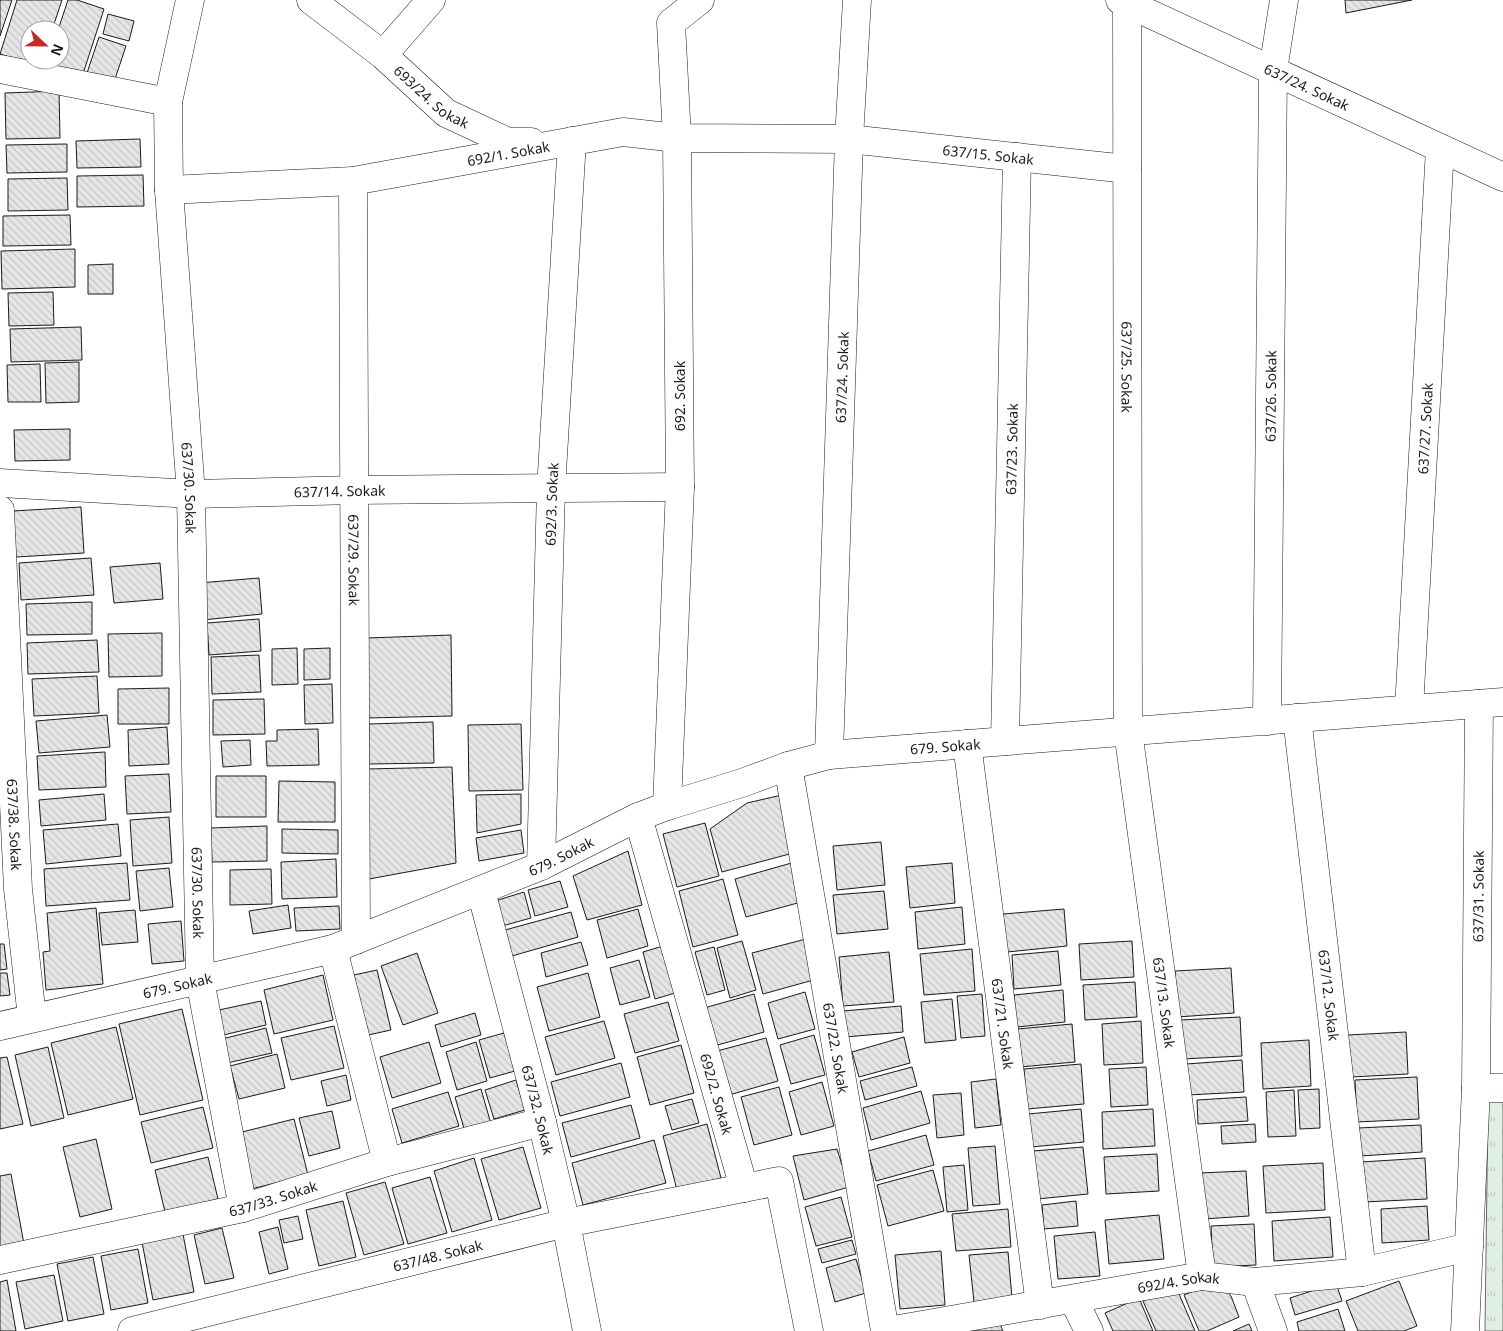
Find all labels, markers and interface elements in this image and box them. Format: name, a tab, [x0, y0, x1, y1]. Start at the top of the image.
north arrow	[20, 20, 70, 70]
text: N	[47, 41, 68, 59]
street label: 637/24. Sokak	[1261, 59, 1353, 114]
street label: 693/24. Sokak	[390, 61, 473, 132]
street label: 692/1. Sokak	[465, 136, 552, 170]
street label: 637/15. Sokak	[942, 140, 1035, 168]
street label: 637/25. Sokak	[1118, 321, 1137, 413]
street label: 637/24. Sokak	[830, 331, 852, 423]
street label: 637/26. Sokak	[1260, 350, 1280, 442]
street label: 692. Sokak	[670, 360, 689, 431]
street label: 637/27. Sokak	[1412, 382, 1437, 475]
street label: 637/23. Sokak	[1001, 403, 1021, 495]
street label: 637/30. Sokak	[178, 441, 201, 534]
street label: 692/3. Sokak	[540, 461, 562, 546]
street label: 637/14. Sokak	[294, 480, 386, 501]
street label: 637/29. Sokak	[345, 514, 364, 606]
street label: 679. Sokak	[909, 734, 982, 758]
street label: 637/38. Sokak	[3, 778, 27, 871]
street label: 679. Sokak	[525, 831, 597, 880]
street label: 637/30. Sokak	[188, 847, 209, 939]
street label: 637/31. Sokak	[1468, 850, 1487, 942]
street label: 637/12. Sokak	[1315, 948, 1344, 1042]
street label: 637/13. Sokak	[1149, 956, 1181, 1050]
street label: 679. Sokak	[141, 968, 214, 1002]
street label: 637/21. Sokak	[988, 977, 1019, 1071]
street label: 637/22. Sokak	[819, 1001, 854, 1095]
street label: 692/2. Sokak	[696, 1051, 738, 1137]
street label: 637/32. Sokak	[518, 1063, 559, 1157]
street label: 637/33. Sokak	[227, 1175, 320, 1220]
street label: 637/48. Sokak	[391, 1235, 485, 1275]
street label: 692/4. Sokak	[1136, 1266, 1222, 1297]

